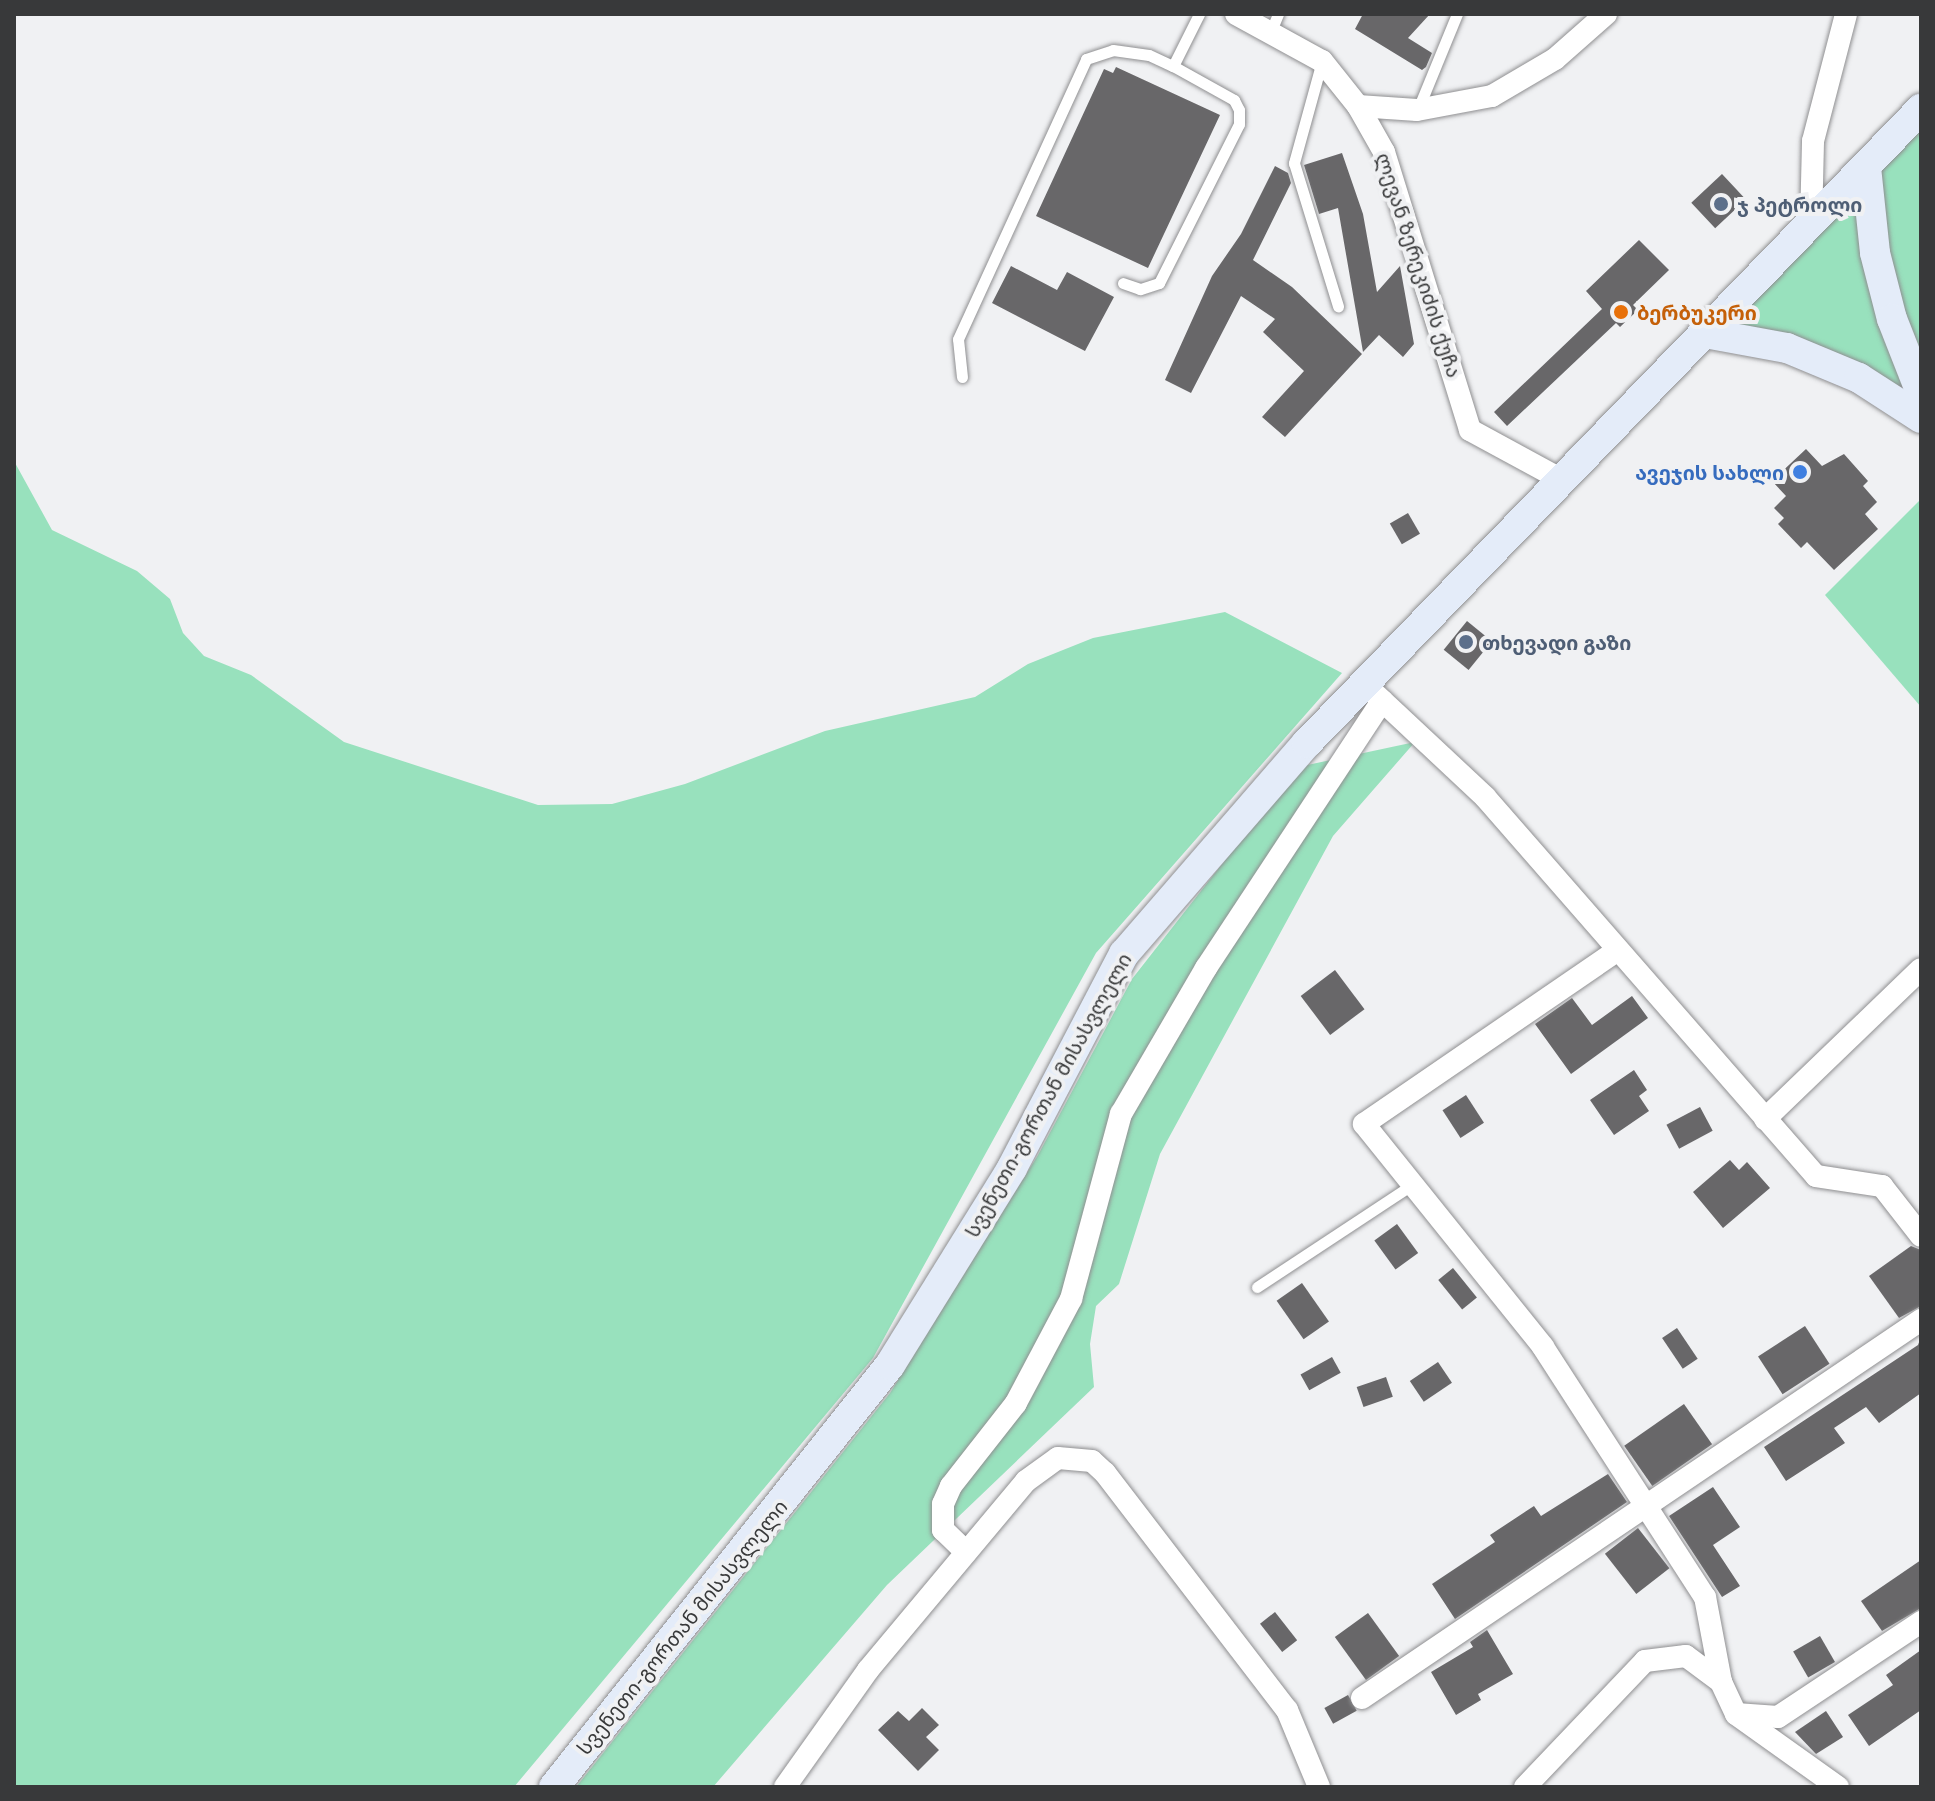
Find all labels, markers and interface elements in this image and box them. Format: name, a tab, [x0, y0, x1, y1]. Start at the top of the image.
street label: ლევან ზერეკიძის ქუჩა	[1371, 150, 1467, 380]
place label: ჯ პეტროლი	[1737, 192, 1862, 216]
marker: ჯ პეტროლი	[1712, 195, 1730, 213]
place label: ბერბუკერი	[1637, 300, 1757, 324]
marker: ბერბუკერი	[1612, 303, 1630, 321]
place label: ავეჯის სახლი	[1635, 460, 1784, 484]
marker: ავეჯის სახლი	[1791, 463, 1809, 481]
place label: თხევადი გაზი	[1482, 630, 1631, 654]
marker: თხევადი გაზი	[1457, 633, 1475, 651]
street label: სვენეთი-გორთან მისასვლელი	[960, 949, 1136, 1241]
street label: სვენეთი-გორთან მისასვლელი	[572, 1495, 792, 1759]

